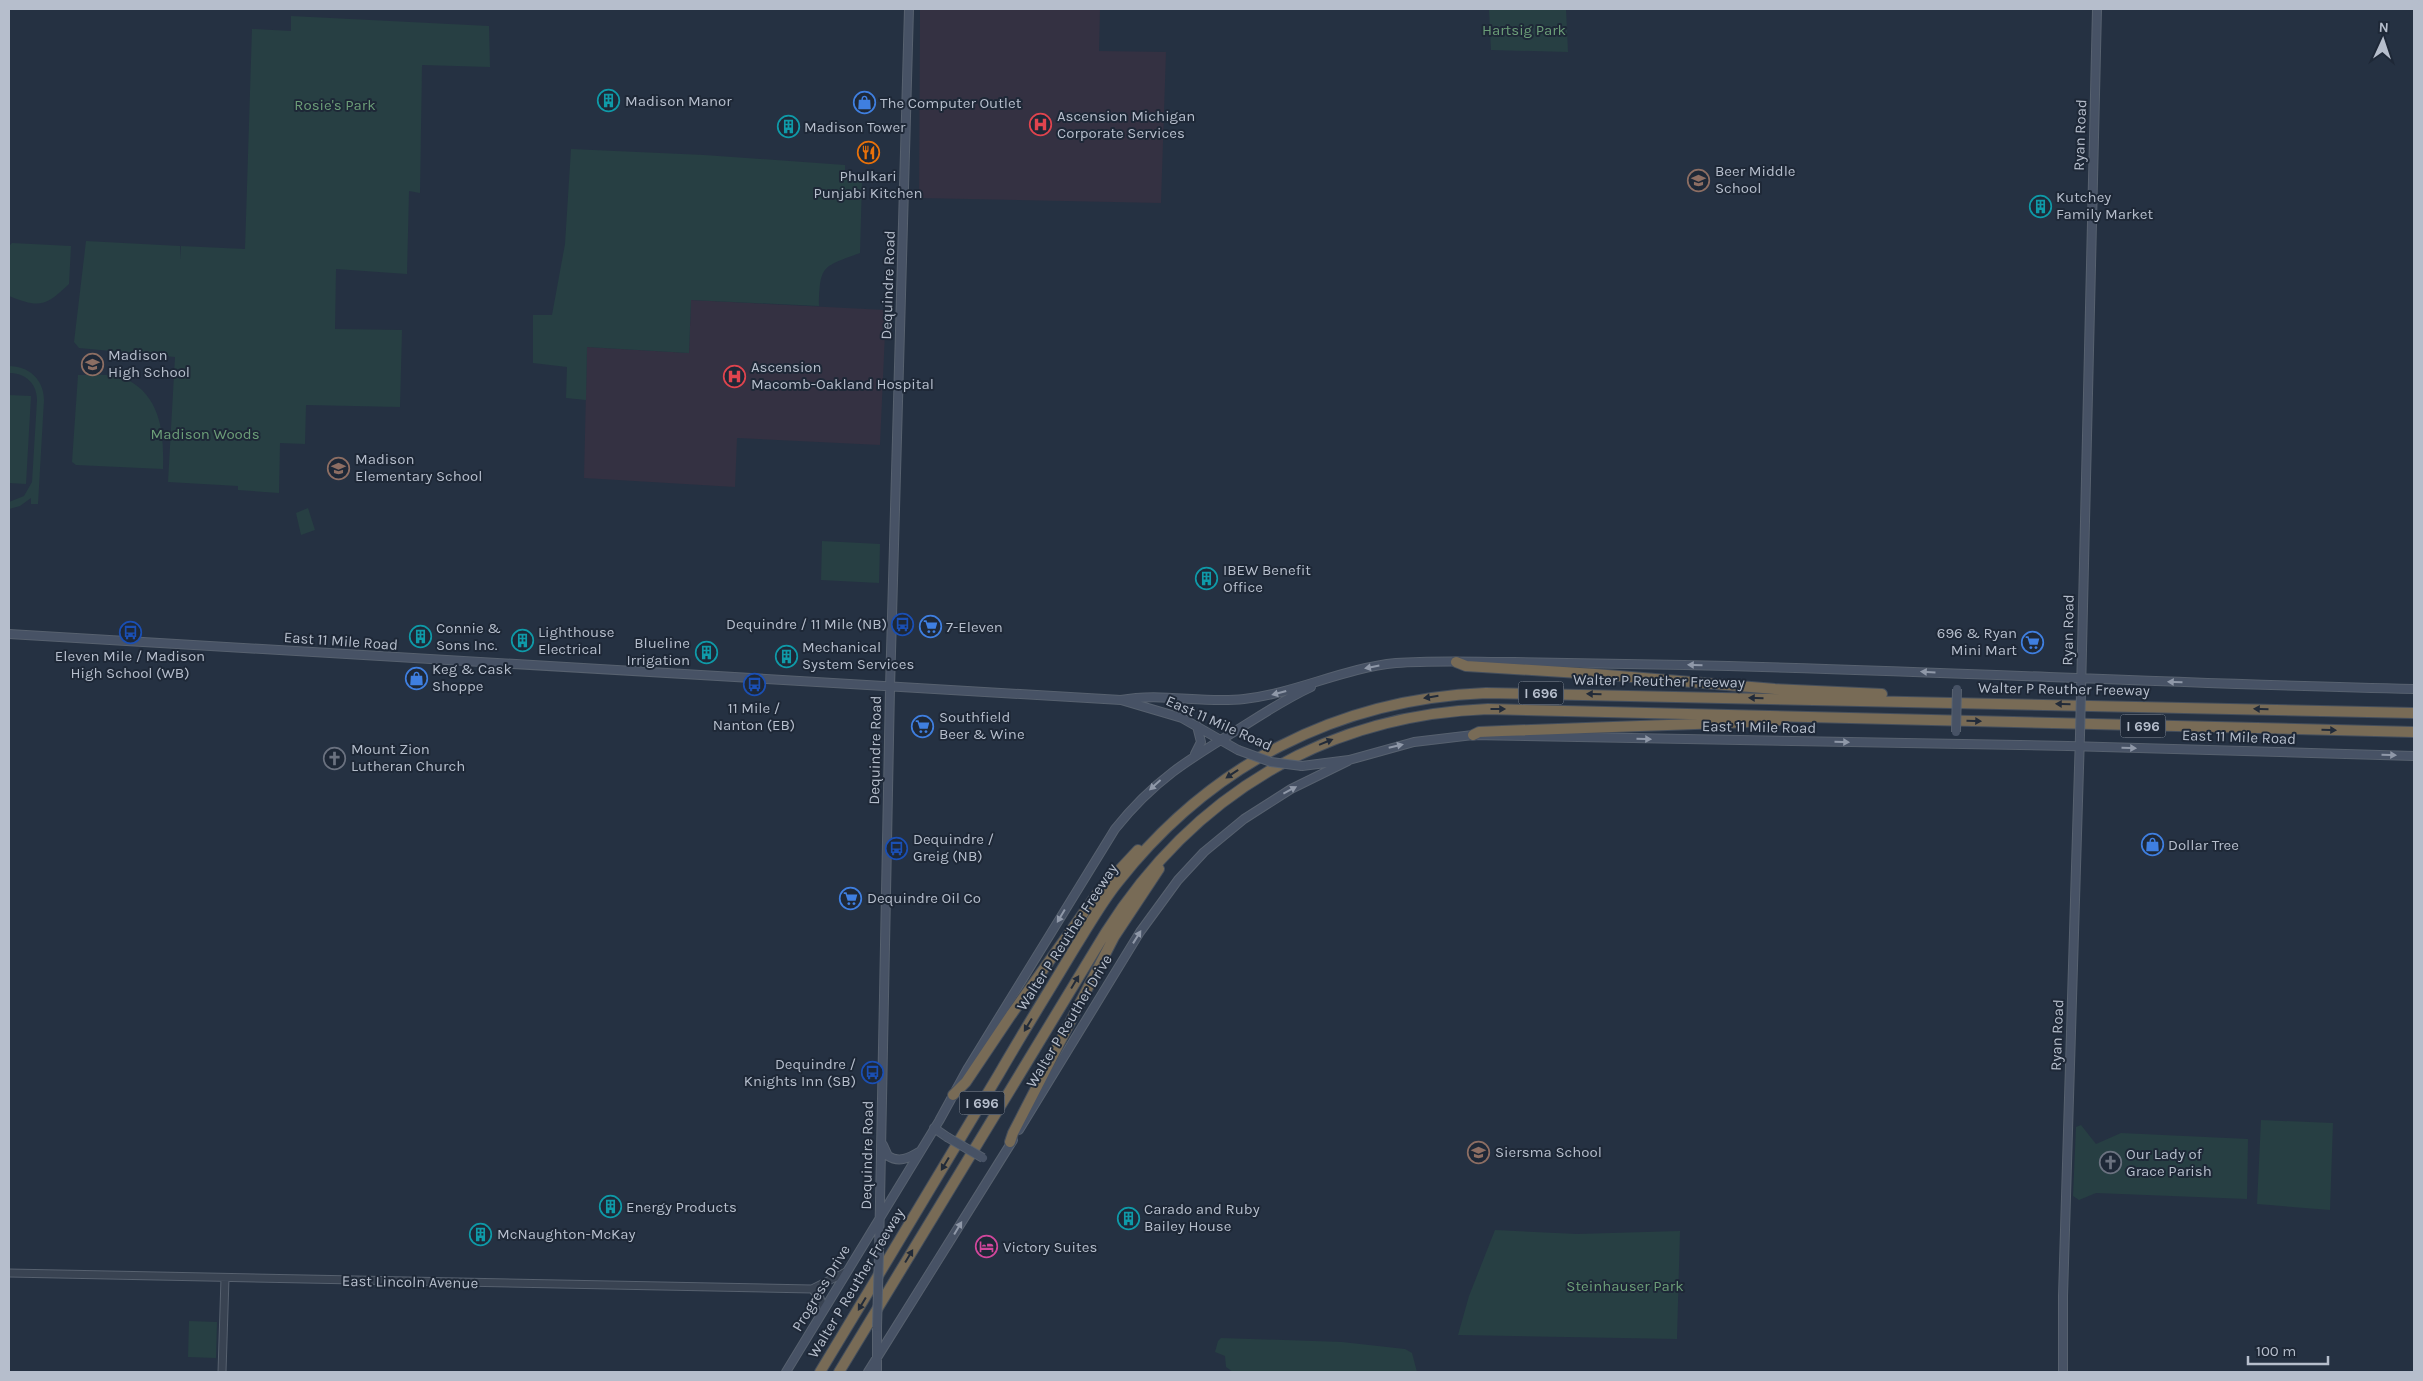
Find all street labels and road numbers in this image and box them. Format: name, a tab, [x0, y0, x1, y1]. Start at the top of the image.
street label: Ryan Road	[2070, 99, 2090, 171]
street label: Dequindre Road	[877, 230, 899, 340]
street label: Ryan Road	[2058, 594, 2078, 666]
street label: East 11 Mile Road	[283, 628, 399, 654]
street label: Walter P Reuther Freeway	[1573, 671, 1745, 691]
street label: Walter P Reuther Freeway	[1978, 679, 2150, 699]
road number: I 696	[1518, 681, 1564, 704]
street label: East 11 Mile Road	[1163, 692, 1275, 754]
street label: Dequindre Road	[865, 695, 885, 805]
road number: I 696	[2120, 714, 2166, 738]
street label: East 11 Mile Road	[1702, 717, 1816, 737]
street label: East 11 Mile Road	[2182, 726, 2296, 748]
street label: Walter P Reuther Freeway	[1013, 860, 1121, 1014]
street label: Walter P Reuther Drive	[1022, 951, 1116, 1091]
street label: Ryan Road	[2047, 999, 2067, 1071]
road number: I 696	[960, 1092, 1004, 1114]
street label: Dequindre Road	[857, 1100, 877, 1210]
street label: Walter P Reuther Freeway	[804, 1205, 908, 1361]
street label: Progress Drive	[788, 1241, 854, 1335]
street label: East Lincoln Avenue	[342, 1272, 478, 1292]

